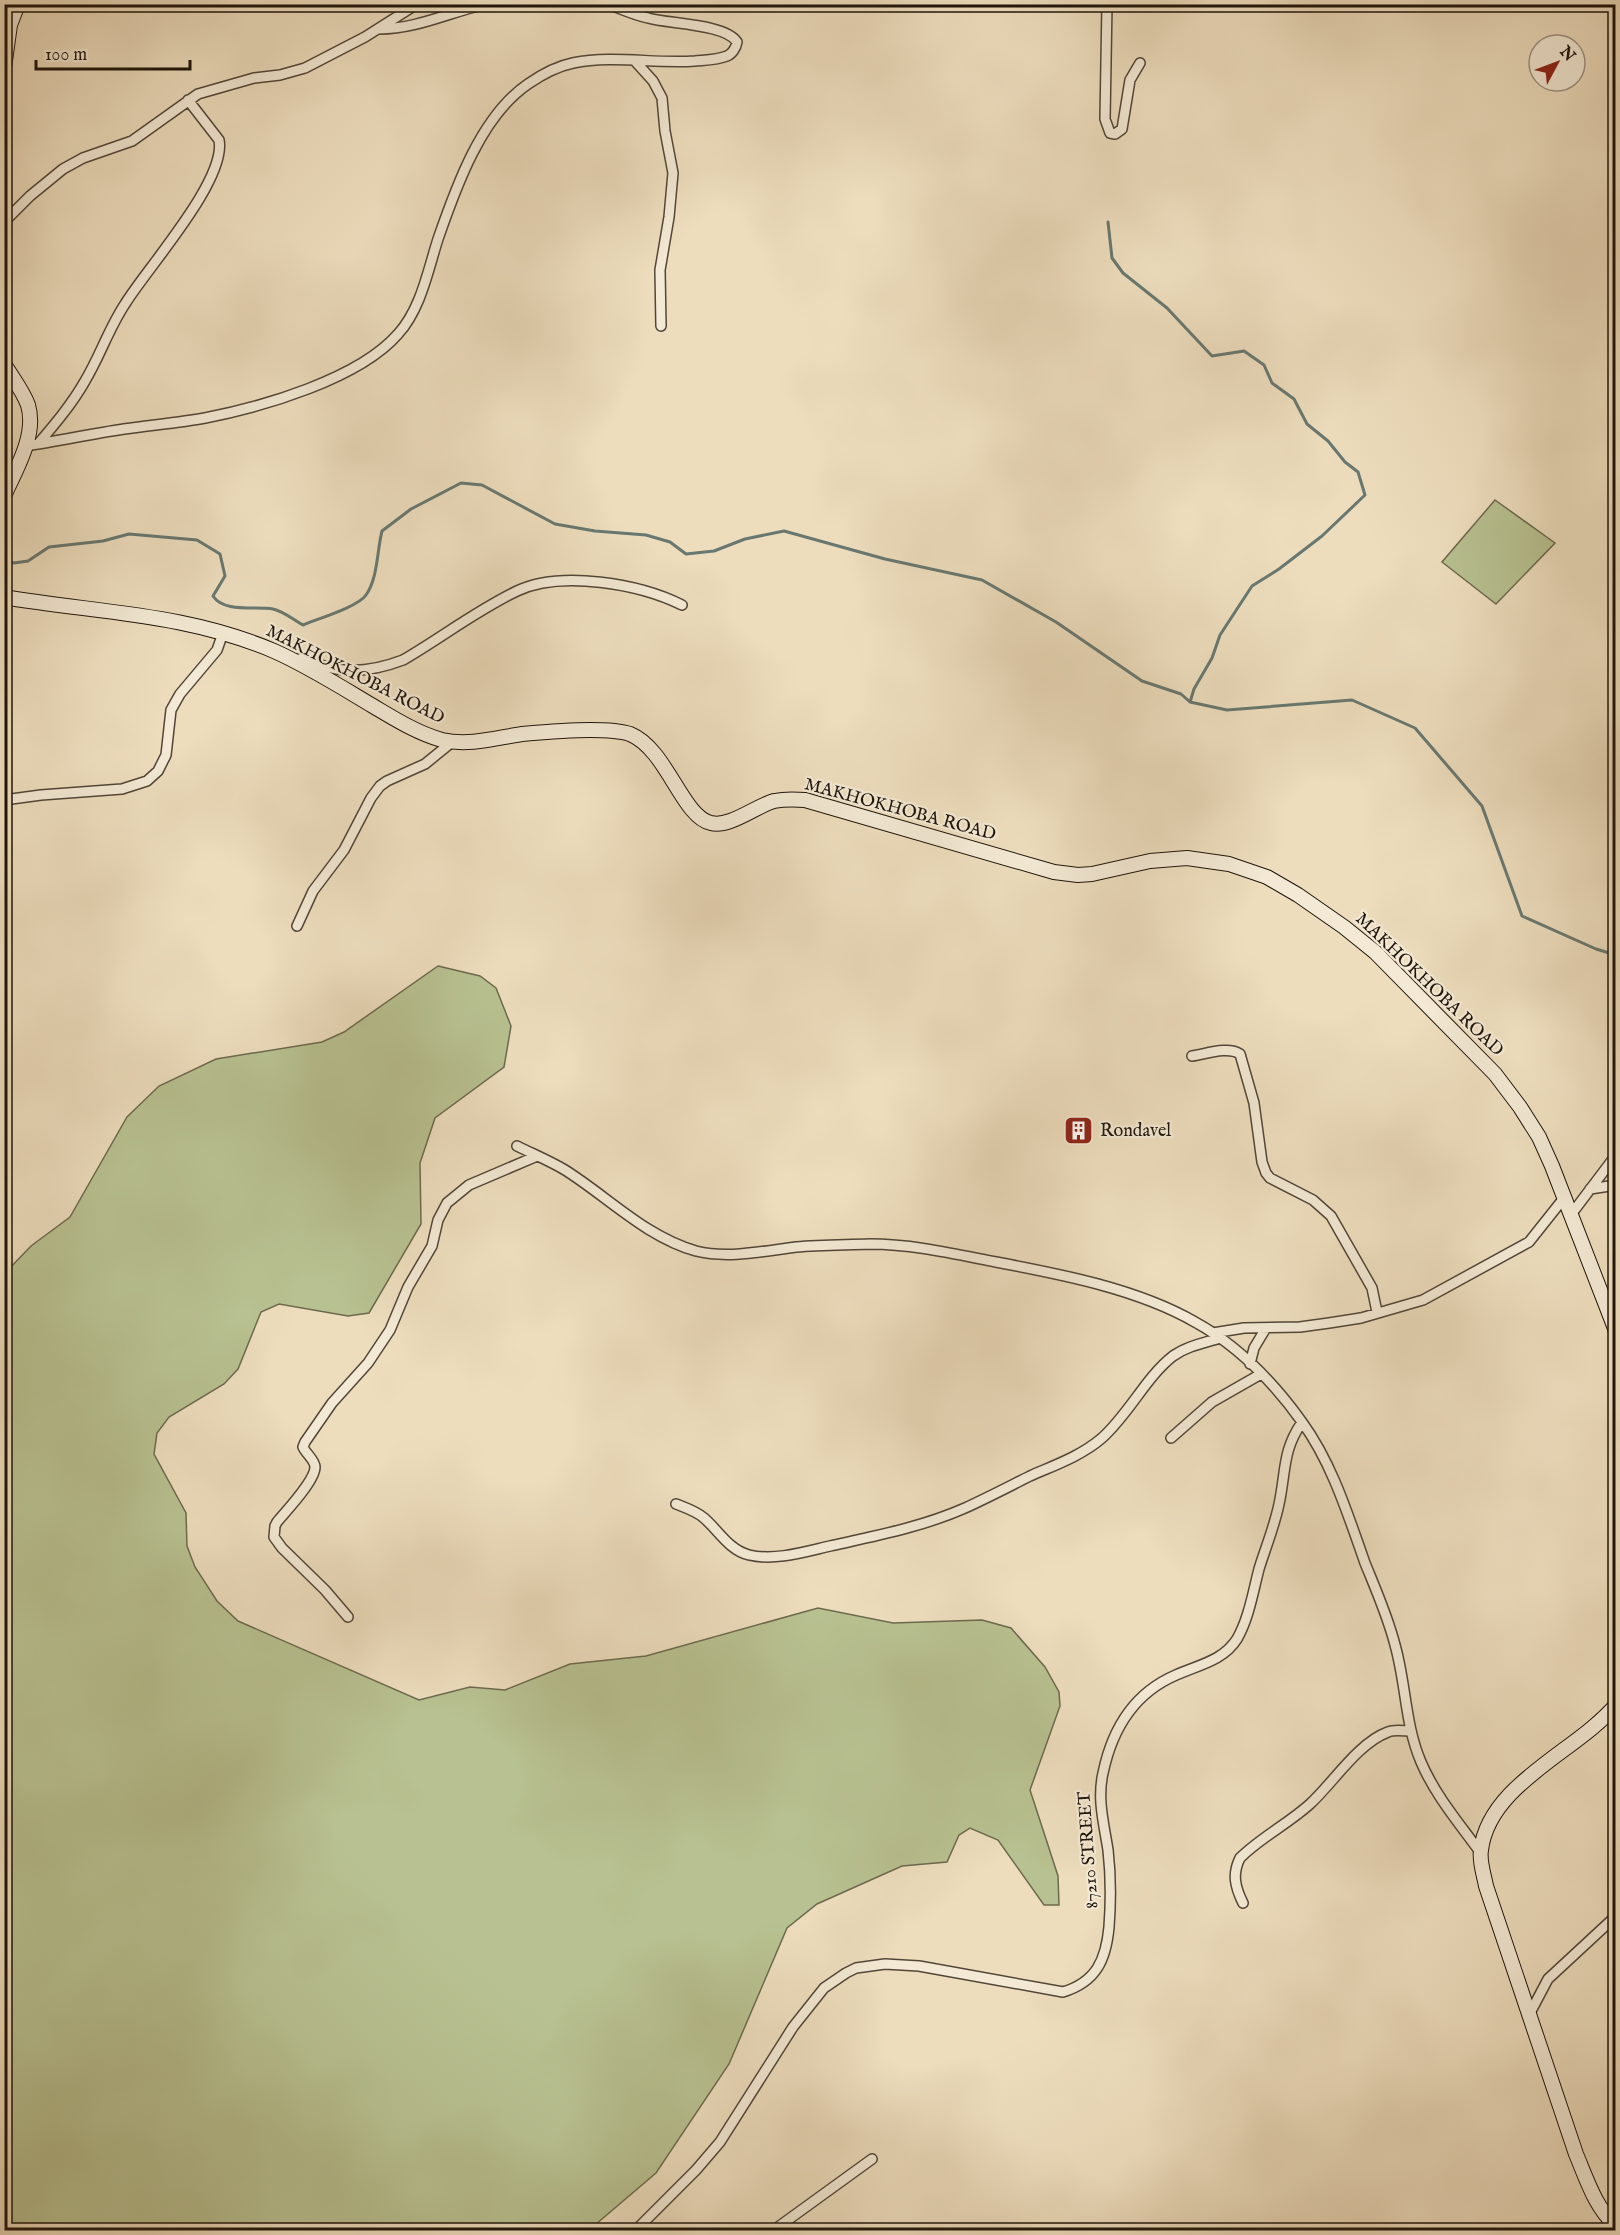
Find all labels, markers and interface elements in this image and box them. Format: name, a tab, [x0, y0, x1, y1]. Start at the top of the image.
scale bar	[36, 33, 190, 71]
north arrow	[1527, 33, 1587, 93]
text: N	[1554, 42, 1579, 66]
text: 100 m	[45, 44, 87, 67]
street label: MAKHOKHOBA ROAD	[262, 620, 448, 730]
street label: MAKHOKHOBA ROAD	[802, 773, 998, 847]
street label: MAKHOKHOBA ROAD	[1350, 908, 1508, 1062]
building icon: Rondavel	[1063, 1115, 1095, 1147]
place label: Rondavel	[1100, 1120, 1171, 1143]
street label: 87210 STREET	[1073, 1791, 1105, 1909]

